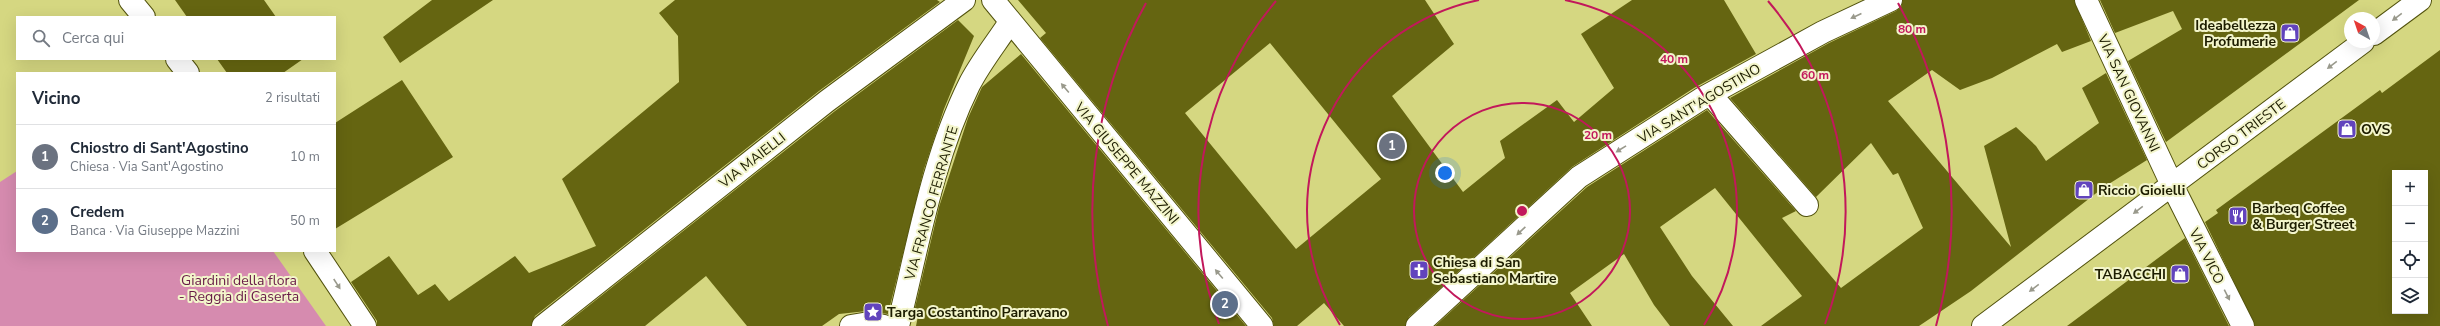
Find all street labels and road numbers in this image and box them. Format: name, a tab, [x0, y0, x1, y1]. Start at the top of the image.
street label: VIA SAN GIOVANNI	[2093, 31, 2164, 155]
street label: VIA SANT'AGOSTINO	[1633, 59, 1764, 148]
street label: CORSO TRIESTE	[2193, 95, 2290, 174]
street label: VIA GIUSEPPE MAZZINI	[1069, 98, 1183, 228]
street label: VIA FRANCO FERRANTE	[900, 124, 963, 283]
street label: VIA MAIELLI	[714, 128, 790, 193]
street label: VIA VICO	[2184, 224, 2229, 287]

